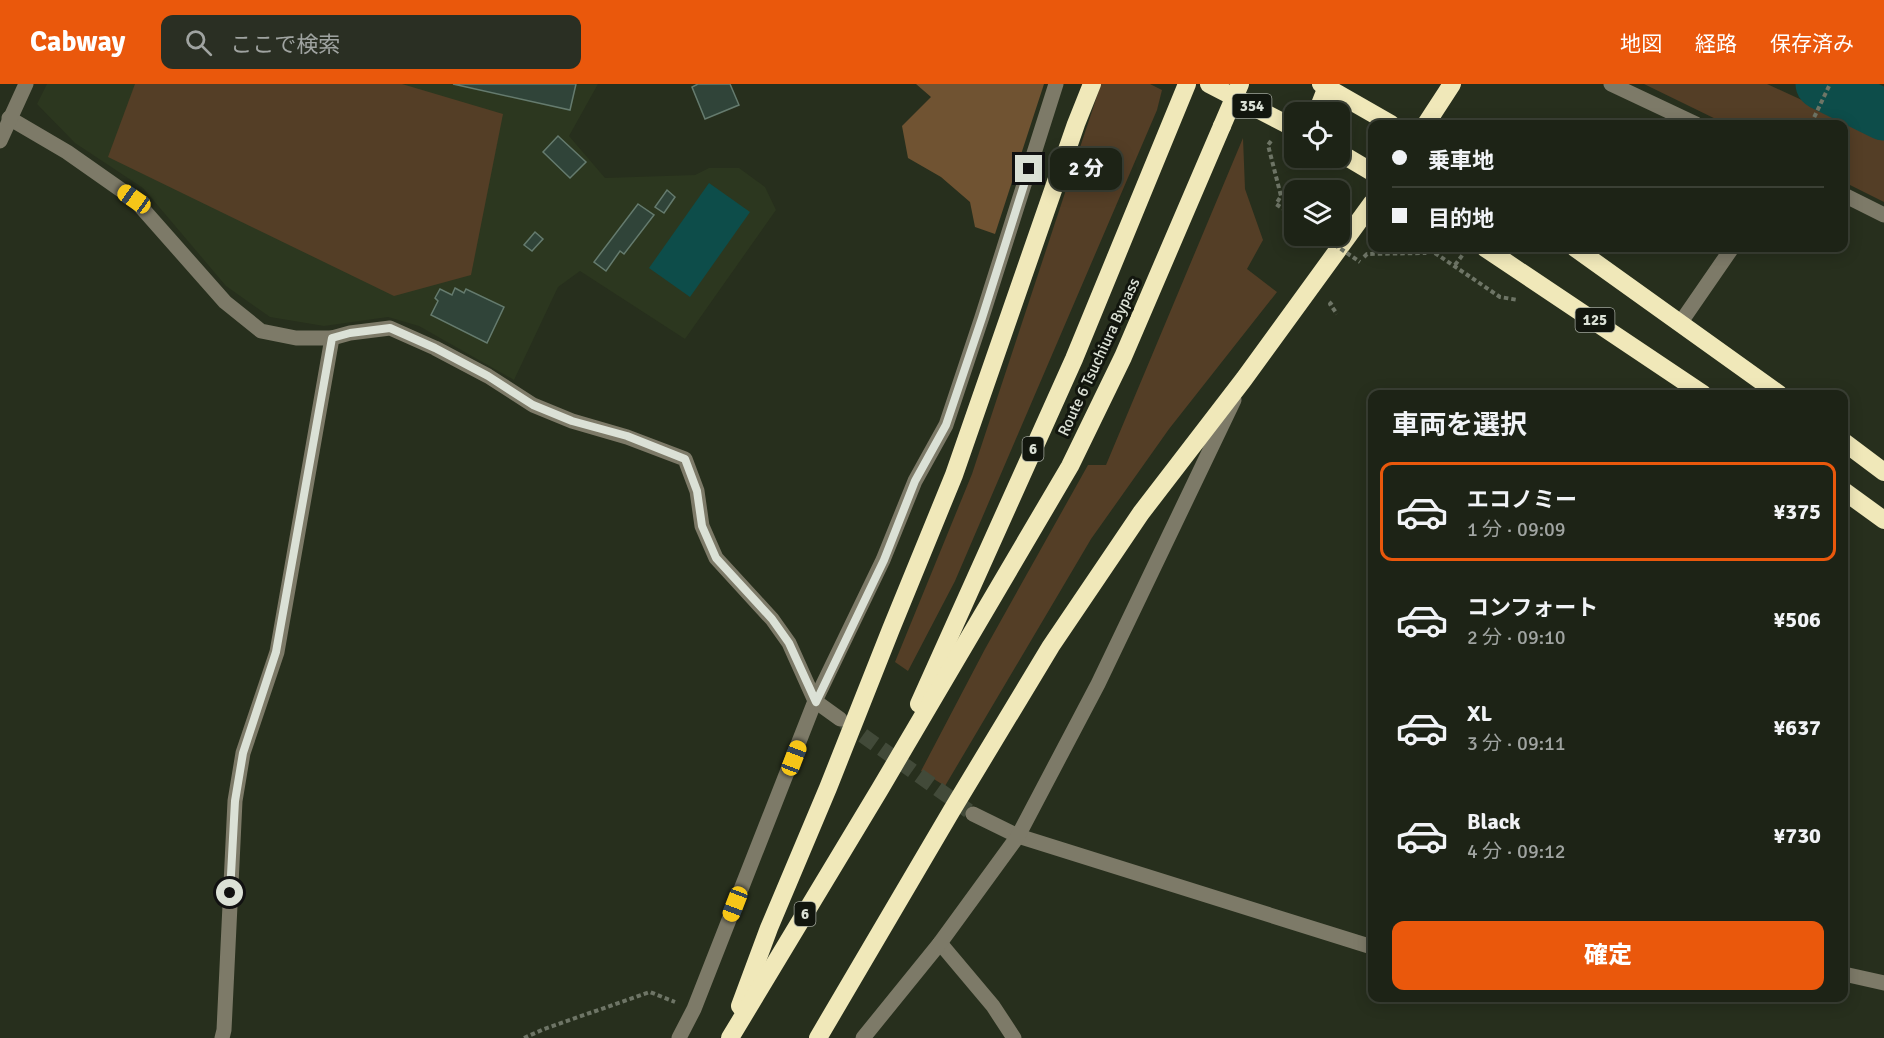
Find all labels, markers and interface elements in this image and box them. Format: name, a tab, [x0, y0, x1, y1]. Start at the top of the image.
search box	[161, 15, 581, 69]
text: Cabway	[30, 25, 125, 59]
icon: search	[182, 26, 215, 59]
text: ここで検索	[230, 31, 340, 58]
text: 地図	[1620, 31, 1662, 57]
text: 経路	[1695, 31, 1737, 57]
text: 保存済み	[1770, 31, 1854, 57]
road number: 354	[1232, 94, 1272, 118]
map controls	[1284, 102, 1350, 246]
button: locate	[1284, 102, 1350, 168]
text: 乗車地	[1428, 147, 1494, 174]
callout: 2 分	[1050, 148, 1122, 190]
route end	[1015, 155, 1042, 182]
text: 2 分	[1068, 156, 1104, 181]
button: layers	[1284, 180, 1350, 246]
car	[114, 181, 154, 217]
text: 目的地	[1428, 205, 1494, 232]
street label: Route 6 Tsuchiura Bypass	[1054, 275, 1144, 439]
road number: 125	[1576, 308, 1614, 332]
text: 車両を選択	[1392, 409, 1527, 442]
road number: 6	[1022, 437, 1044, 461]
icon: car	[1395, 485, 1449, 539]
text: エコノミー	[1467, 486, 1577, 513]
text: ¥375	[1773, 498, 1821, 525]
text: 1 分 · 09:09	[1467, 517, 1566, 542]
icon: car	[1395, 593, 1449, 647]
text: コンフォート	[1467, 594, 1598, 621]
text: ¥506	[1773, 606, 1821, 633]
text: 2 分 · 09:10	[1467, 625, 1566, 650]
text: XL	[1467, 700, 1492, 727]
icon: car	[1395, 701, 1449, 755]
text: ¥637	[1773, 714, 1821, 741]
text: 3 分 · 09:11	[1467, 731, 1566, 756]
car	[779, 738, 809, 778]
text: Black	[1467, 808, 1521, 835]
icon: car	[1395, 809, 1449, 863]
text: ¥730	[1773, 822, 1821, 849]
text: 4 分 · 09:12	[1467, 839, 1566, 864]
route start	[216, 879, 243, 906]
car	[720, 884, 750, 924]
road number: 6	[794, 902, 816, 926]
button: 確定	[1392, 921, 1824, 990]

